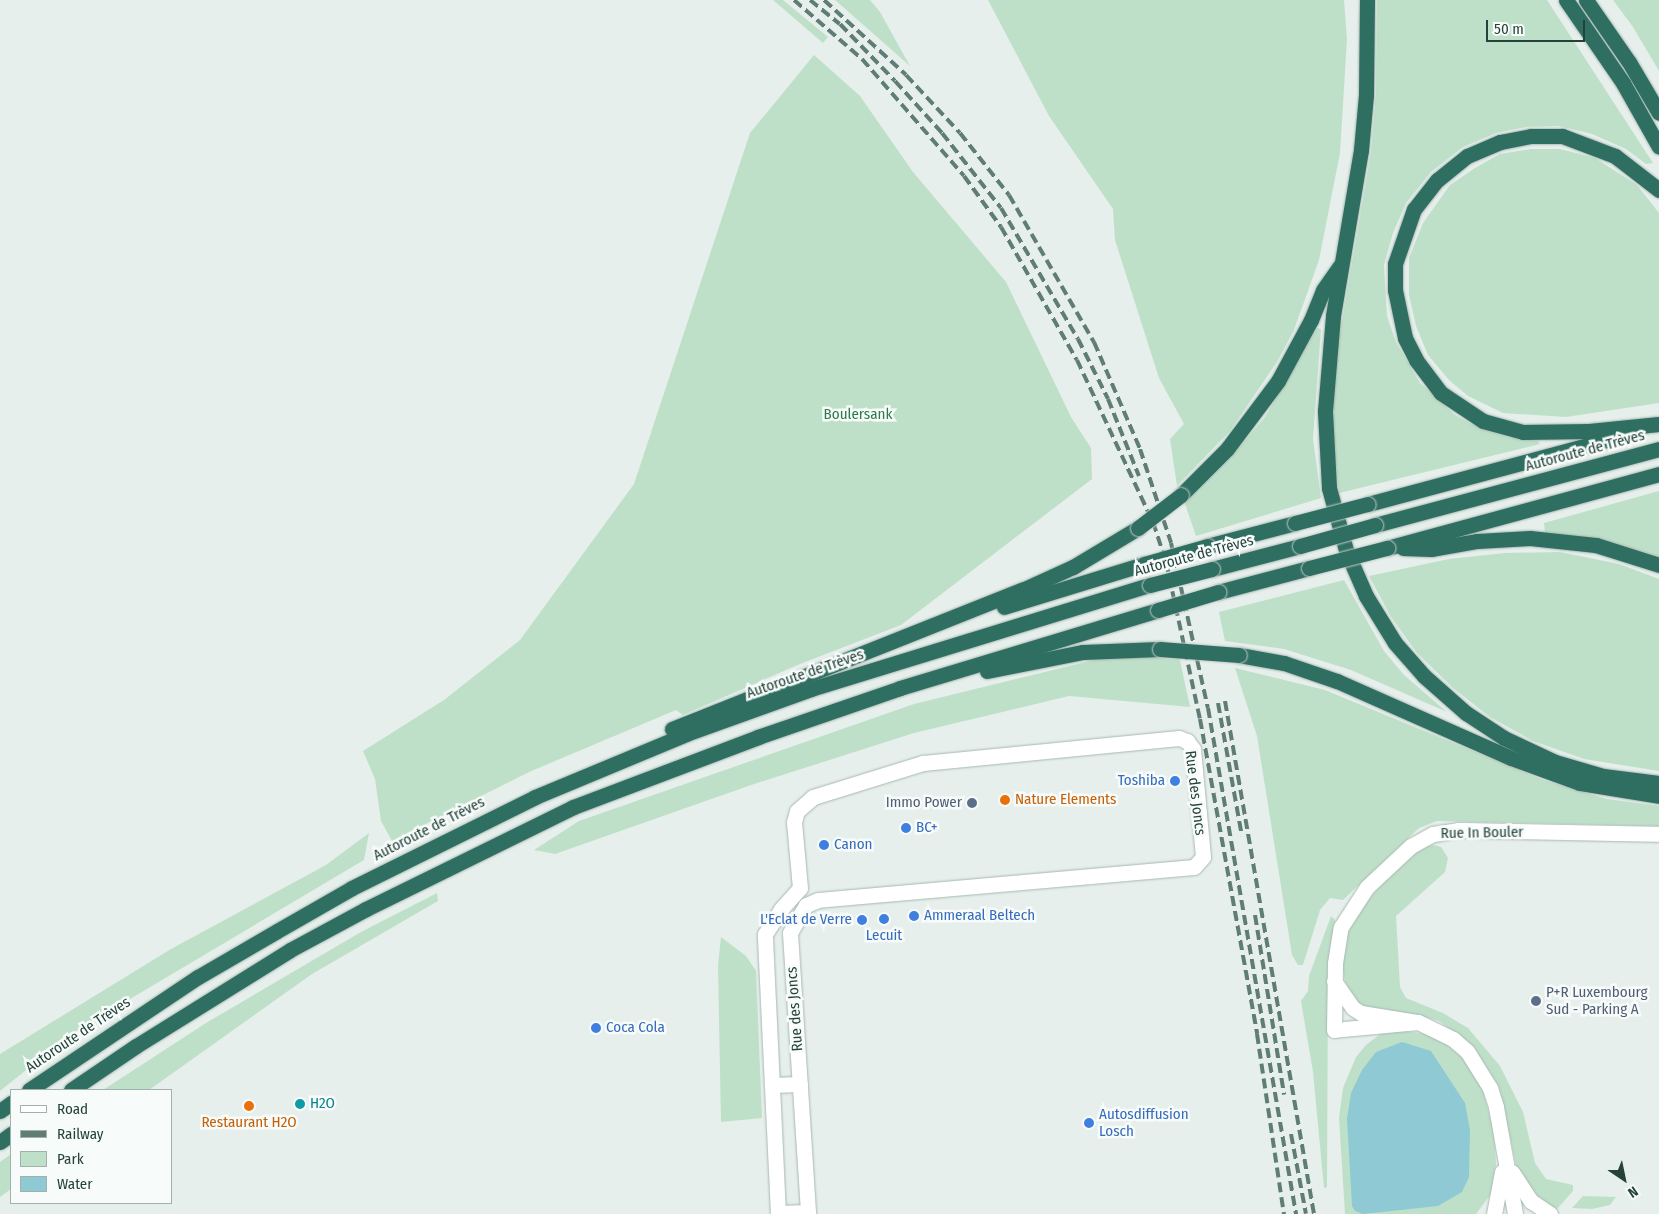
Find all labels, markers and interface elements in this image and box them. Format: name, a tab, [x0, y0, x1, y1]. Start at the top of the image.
scale bar	[1489, 10, 1588, 42]
text: 50 m	[1494, 20, 1524, 38]
park label: Boulersank	[824, 406, 892, 424]
street label: Autoroute de Trèves	[1523, 426, 1647, 476]
street label: Autoroute de Trèves	[1132, 531, 1256, 581]
street label: Autoroute de Trèves	[744, 646, 866, 702]
street label: Rue des Joncs	[1181, 750, 1209, 836]
place label: Toshiba	[1118, 772, 1165, 790]
marker: Toshiba	[1169, 775, 1181, 787]
place label: Nature Elements	[1015, 791, 1116, 809]
street label: Autoroute de Trèves	[370, 793, 488, 865]
place label: Immo Power	[886, 794, 962, 812]
marker: Nature Elements	[999, 794, 1011, 806]
marker: Immo Power	[966, 797, 978, 809]
place label: BC+	[916, 819, 937, 837]
marker: BC+	[900, 822, 912, 834]
street label: Rue In Bouler	[1440, 823, 1524, 843]
place label: Canon	[834, 836, 873, 854]
marker: Canon	[818, 839, 830, 851]
place label: Ammeraal Beltech	[924, 907, 1035, 925]
marker: Ammeraal Beltech	[908, 910, 920, 922]
place label: L'Eclat de Verre	[760, 911, 852, 929]
marker: Lecuit	[878, 913, 890, 925]
marker: L'Eclat de Verre	[856, 914, 868, 926]
place label: Lecuit	[866, 927, 902, 945]
street label: Rue des Joncs	[783, 966, 807, 1052]
place label: P+R Luxembourg Sud - Parking A	[1546, 983, 1648, 1018]
street label: Autoroute de Trèves	[22, 993, 134, 1077]
marker: P+R Luxembourg Sud - Parking A	[1530, 995, 1542, 1007]
place label: Coca Cola	[606, 1019, 665, 1037]
marker: Coca Cola	[590, 1022, 602, 1034]
legend	[10, 1089, 172, 1204]
place label: H2O	[310, 1095, 335, 1113]
marker: H2O	[294, 1098, 306, 1110]
text: Road	[57, 1100, 88, 1118]
marker: Restaurant H2O	[243, 1100, 255, 1112]
place label: Autosdiffusion Losch	[1099, 1105, 1189, 1140]
place label: Restaurant H2O	[201, 1114, 297, 1132]
marker: Autosdiffusion Losch	[1083, 1117, 1095, 1129]
text: Railway	[57, 1125, 104, 1143]
text: Park	[57, 1150, 84, 1168]
north arrow	[1599, 1154, 1649, 1204]
text: Water	[57, 1175, 92, 1193]
text: N	[1624, 1182, 1641, 1201]

